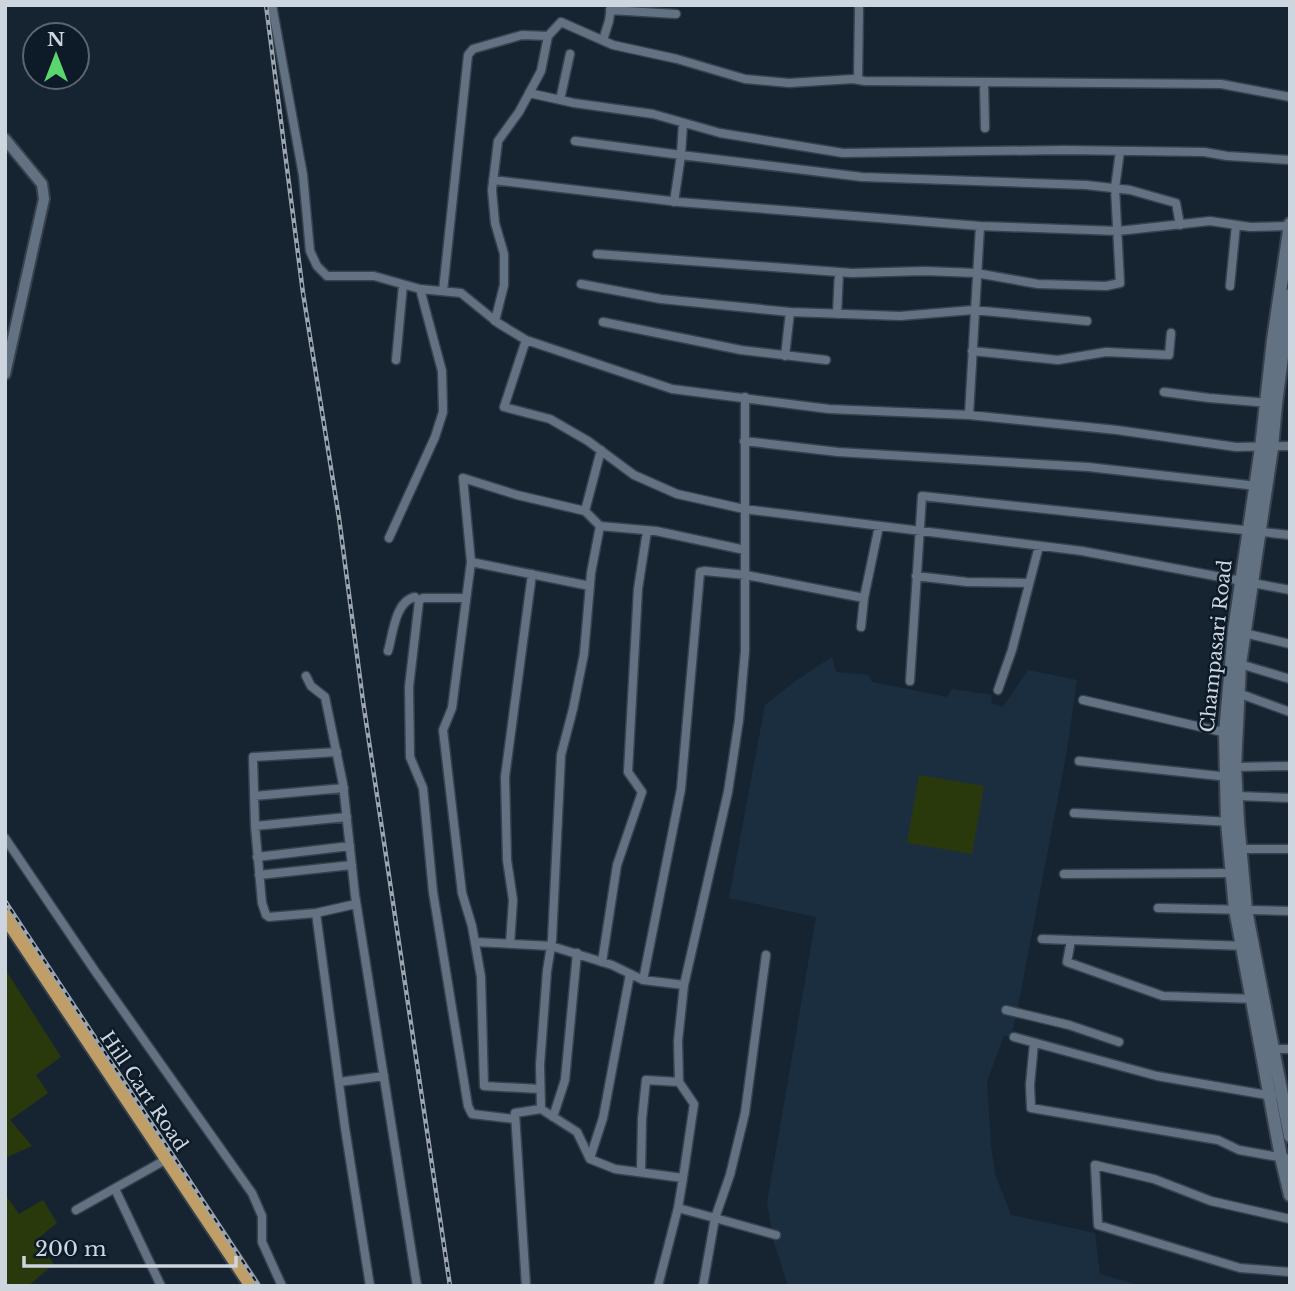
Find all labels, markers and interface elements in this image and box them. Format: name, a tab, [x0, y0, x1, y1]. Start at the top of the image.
north arrow	[21, 21, 91, 91]
text: N	[47, 28, 65, 51]
street label: Champasari Road	[1196, 558, 1237, 733]
street label: Hill Cart Road	[95, 1027, 193, 1156]
scale bar	[24, 1224, 236, 1268]
text: 200 m	[35, 1236, 107, 1262]

